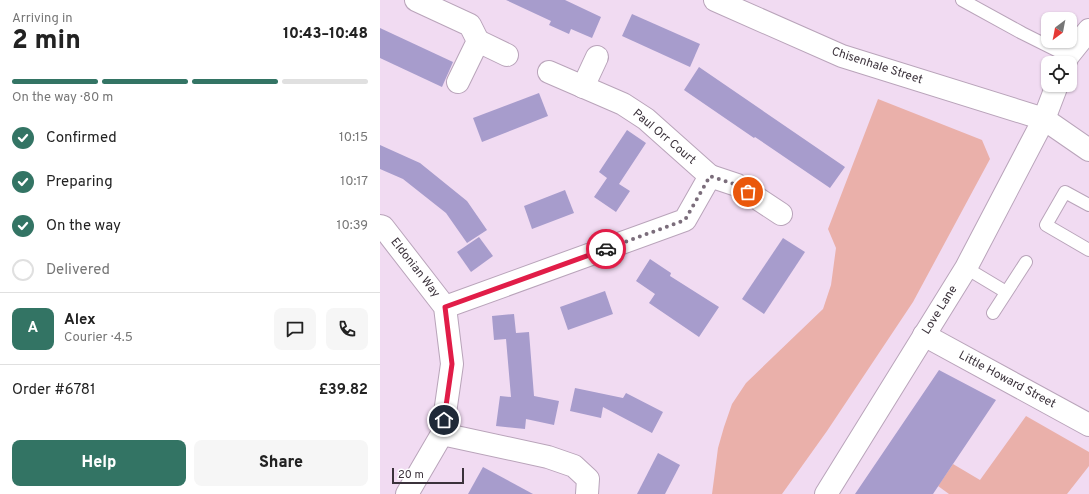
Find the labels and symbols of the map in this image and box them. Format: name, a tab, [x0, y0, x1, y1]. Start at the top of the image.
north arrow	[1041, 12, 1077, 48]
street label: Chisenhale Street	[829, 44, 925, 88]
street label: Paul Orr Court	[629, 106, 699, 168]
pin	[731, 175, 765, 209]
courier	[586, 229, 626, 269]
street label: Eldonian Way	[387, 235, 443, 301]
street label: Love Lane	[919, 282, 961, 338]
street label: Little Howard Street	[956, 348, 1058, 412]
pin	[427, 403, 461, 437]
scale bar	[392, 466, 464, 485]

